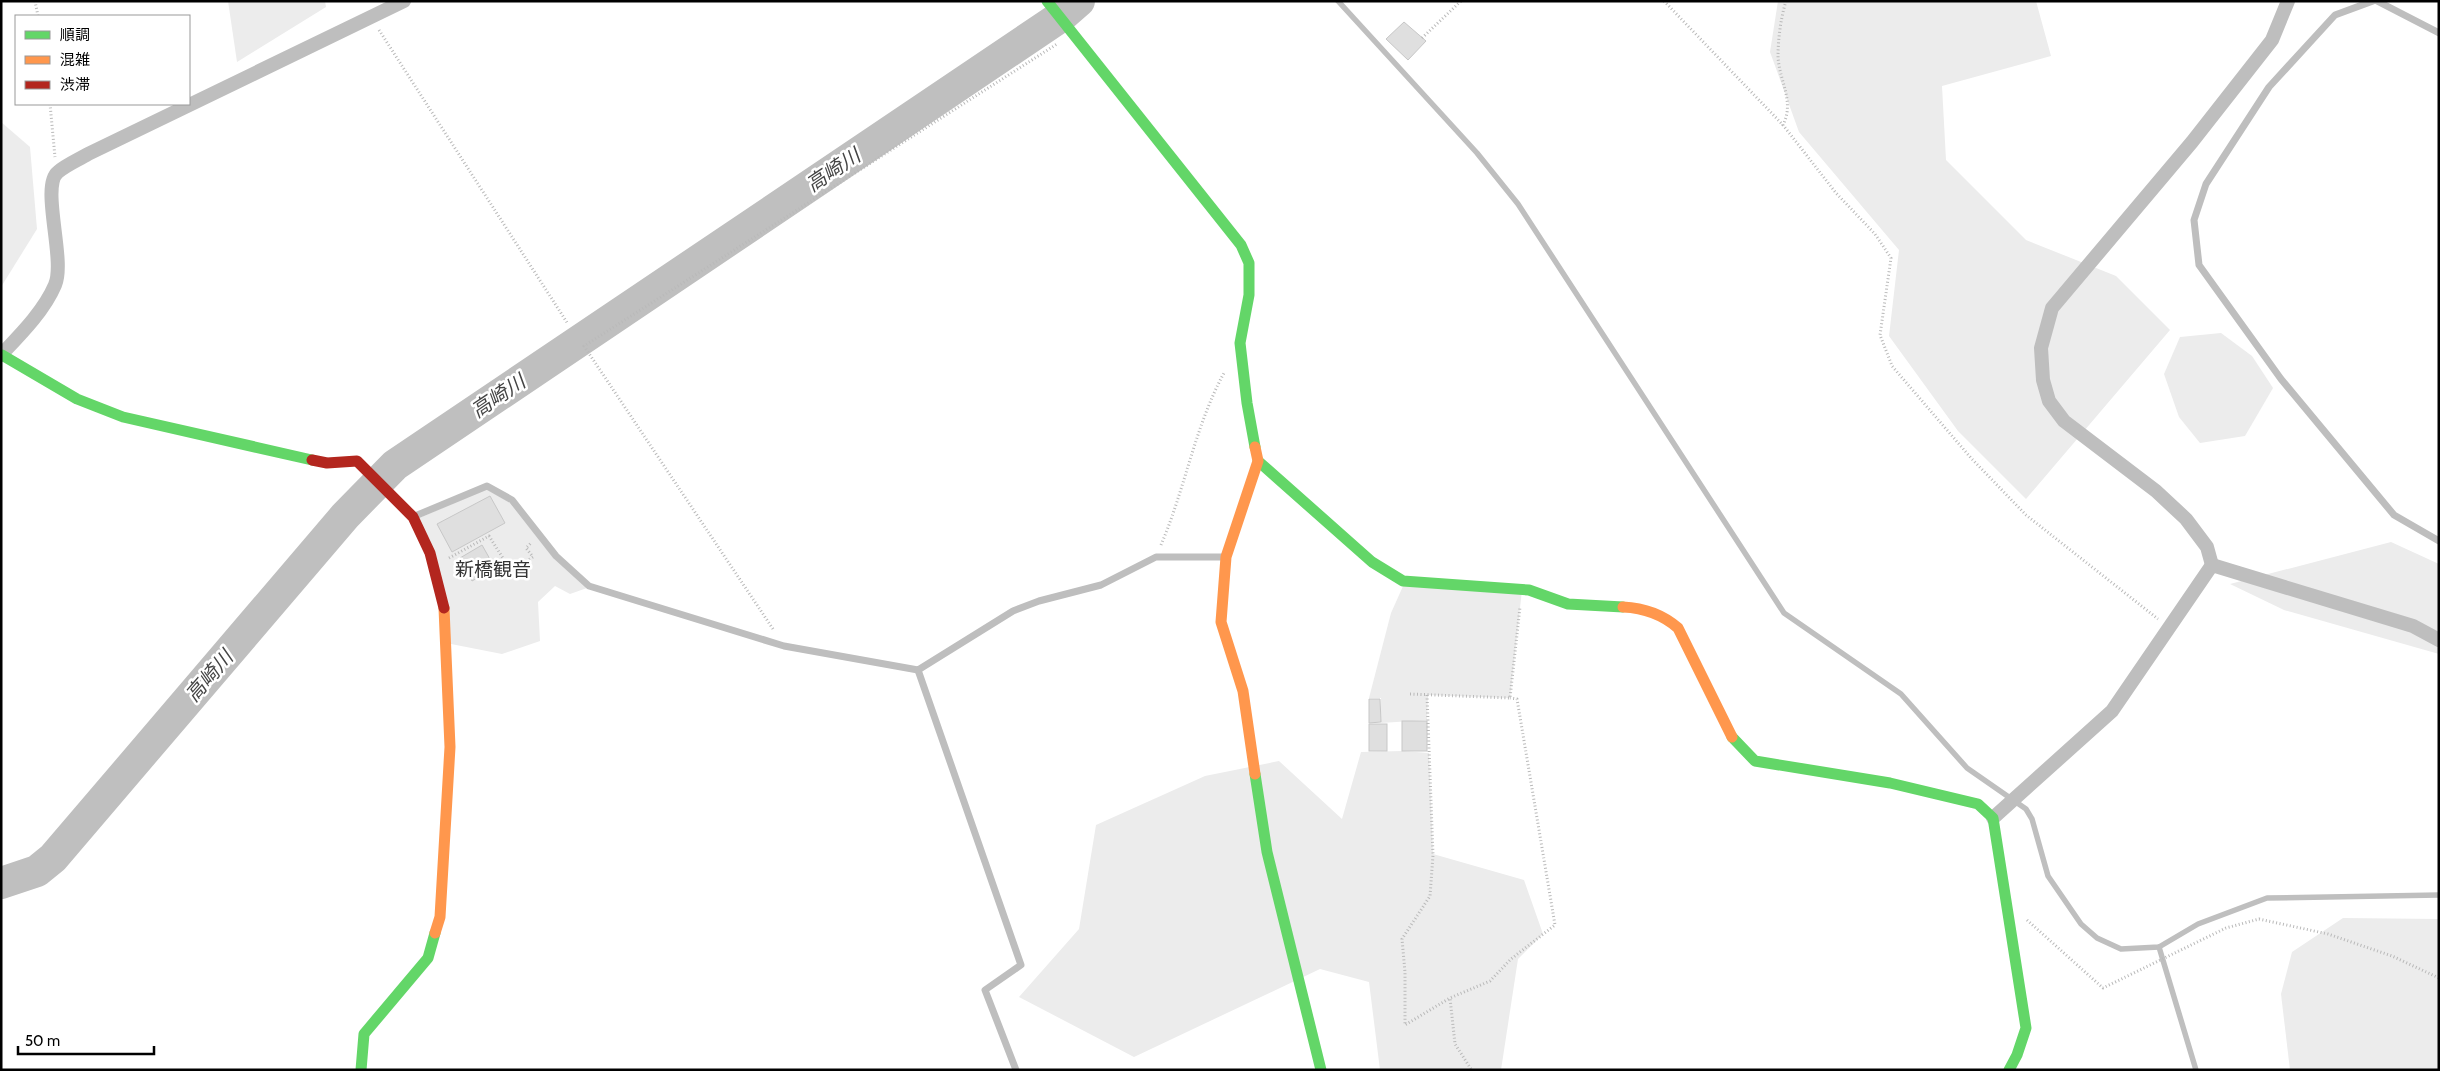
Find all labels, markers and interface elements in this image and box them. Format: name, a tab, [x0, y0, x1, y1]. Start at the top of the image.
legend	[15, 15, 190, 105]
text: 順調	[60, 26, 90, 44]
text: 混雑	[60, 51, 90, 69]
text: 渋滞	[60, 76, 90, 94]
water label: 高崎川	[801, 142, 866, 197]
water label: 高崎川	[466, 368, 531, 423]
park label: 新橋観音	[455, 558, 531, 581]
water label: 高崎川	[180, 644, 239, 707]
scale bar	[18, 1024, 154, 1056]
text: 50 m	[25, 1032, 60, 1050]

